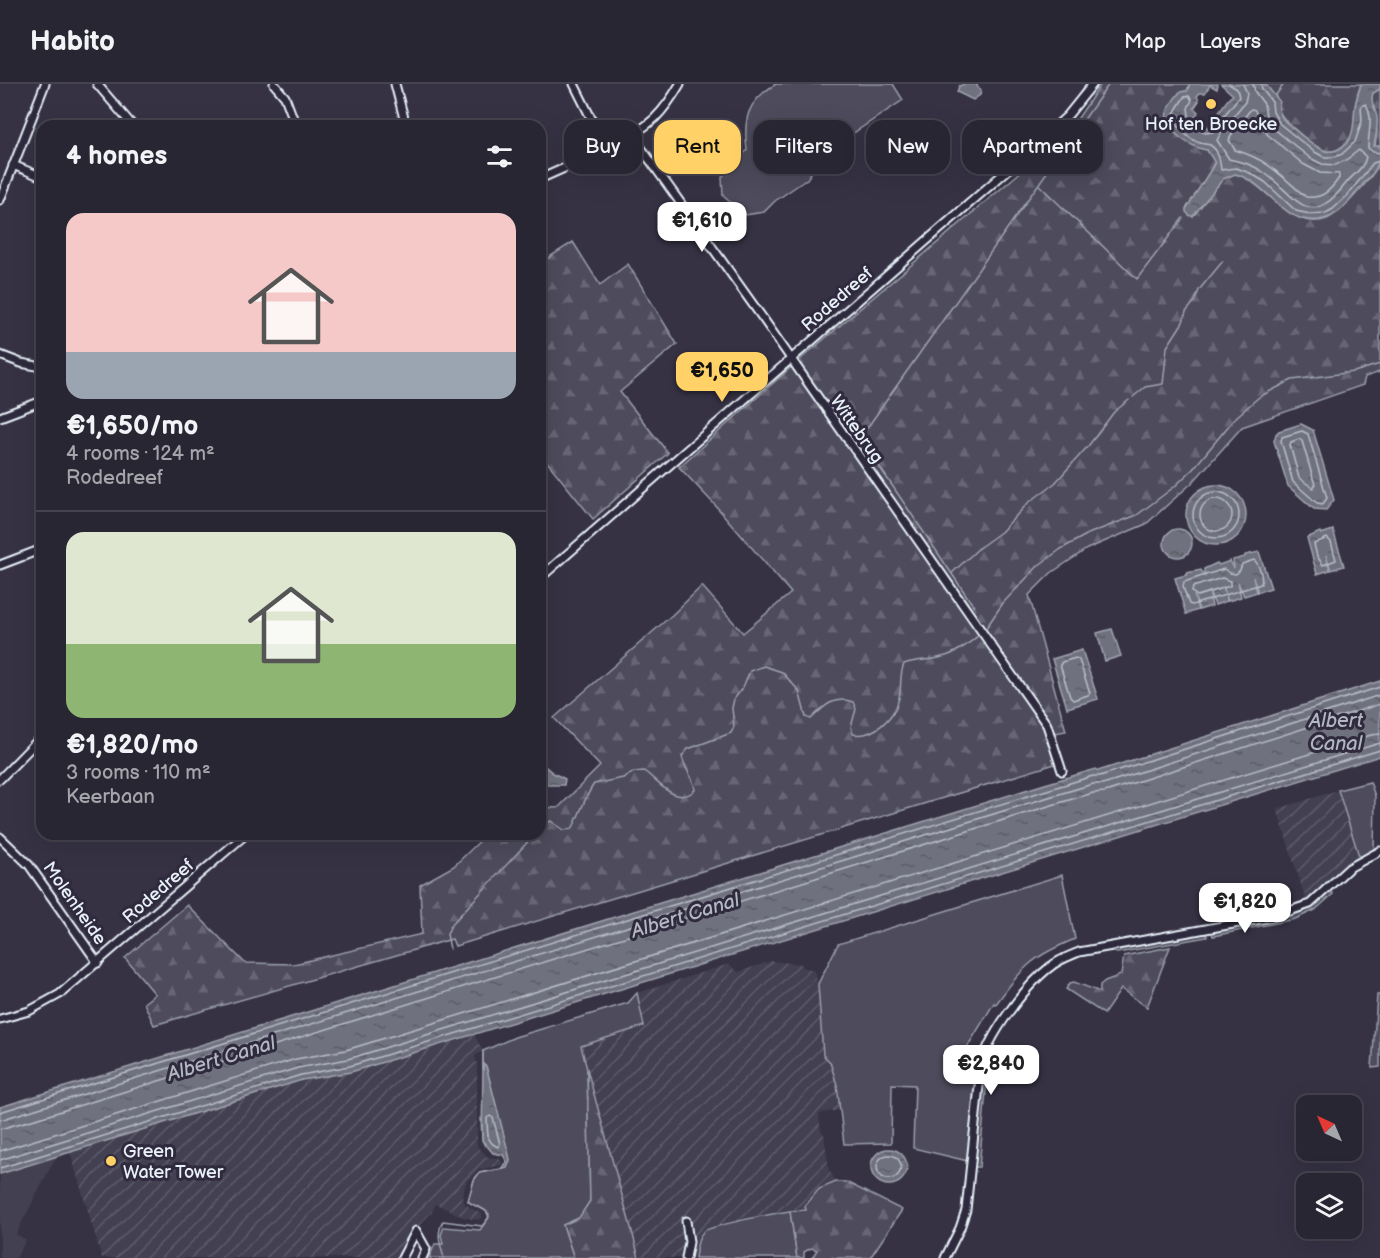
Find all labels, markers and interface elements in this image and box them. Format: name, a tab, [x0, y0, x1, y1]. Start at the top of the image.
text: Habito	[30, 25, 115, 58]
text: Map	[1124, 29, 1166, 54]
text: Layers	[1199, 29, 1261, 54]
text: Share	[1294, 29, 1350, 54]
marker: Hof ten Broecke	[1204, 97, 1218, 111]
place label: Hof ten Broecke	[1145, 114, 1278, 135]
chip: Buy	[564, 120, 642, 174]
chip: Rent	[654, 120, 741, 174]
chip: Filters	[753, 120, 854, 174]
chip: New	[866, 120, 950, 174]
chip: Apartment	[962, 120, 1103, 174]
icon: filters	[483, 140, 516, 173]
text: 4 homes	[66, 141, 167, 172]
pin: €1,610	[653, 202, 751, 253]
text: €1,610	[672, 209, 732, 233]
icon: home	[237, 252, 345, 360]
street label: Rodedreef	[797, 263, 878, 336]
pin: €1,650	[673, 352, 771, 403]
text: €1,650	[690, 359, 754, 383]
street label: Wittebrug	[826, 391, 888, 467]
text: €1,650/mo	[66, 411, 198, 442]
text: 4 rooms · 124 m²	[66, 442, 215, 466]
text: Rodedreef	[66, 466, 163, 490]
icon: home	[237, 571, 345, 679]
water label: Albert Canal	[1308, 709, 1364, 756]
text: €1,820/mo	[66, 730, 198, 761]
text: 3 rooms · 110 m²	[66, 761, 211, 785]
text: Keerbaan	[66, 785, 155, 809]
street label: Rodedreef	[118, 855, 199, 928]
street label: Molenheide	[38, 858, 111, 949]
pin: €1,820	[1196, 883, 1294, 934]
water label: Albert Canal	[627, 888, 744, 944]
text: €1,820	[1213, 890, 1277, 914]
water label: Albert Canal	[163, 1031, 280, 1087]
pin: €2,840	[942, 1045, 1040, 1096]
text: €2,840	[957, 1052, 1025, 1076]
north arrow	[1296, 1095, 1362, 1161]
map controls	[1296, 1095, 1362, 1239]
place label: Green Water Tower	[123, 1141, 224, 1183]
marker: Green Water Tower	[104, 1154, 118, 1168]
button: layers	[1296, 1173, 1362, 1239]

